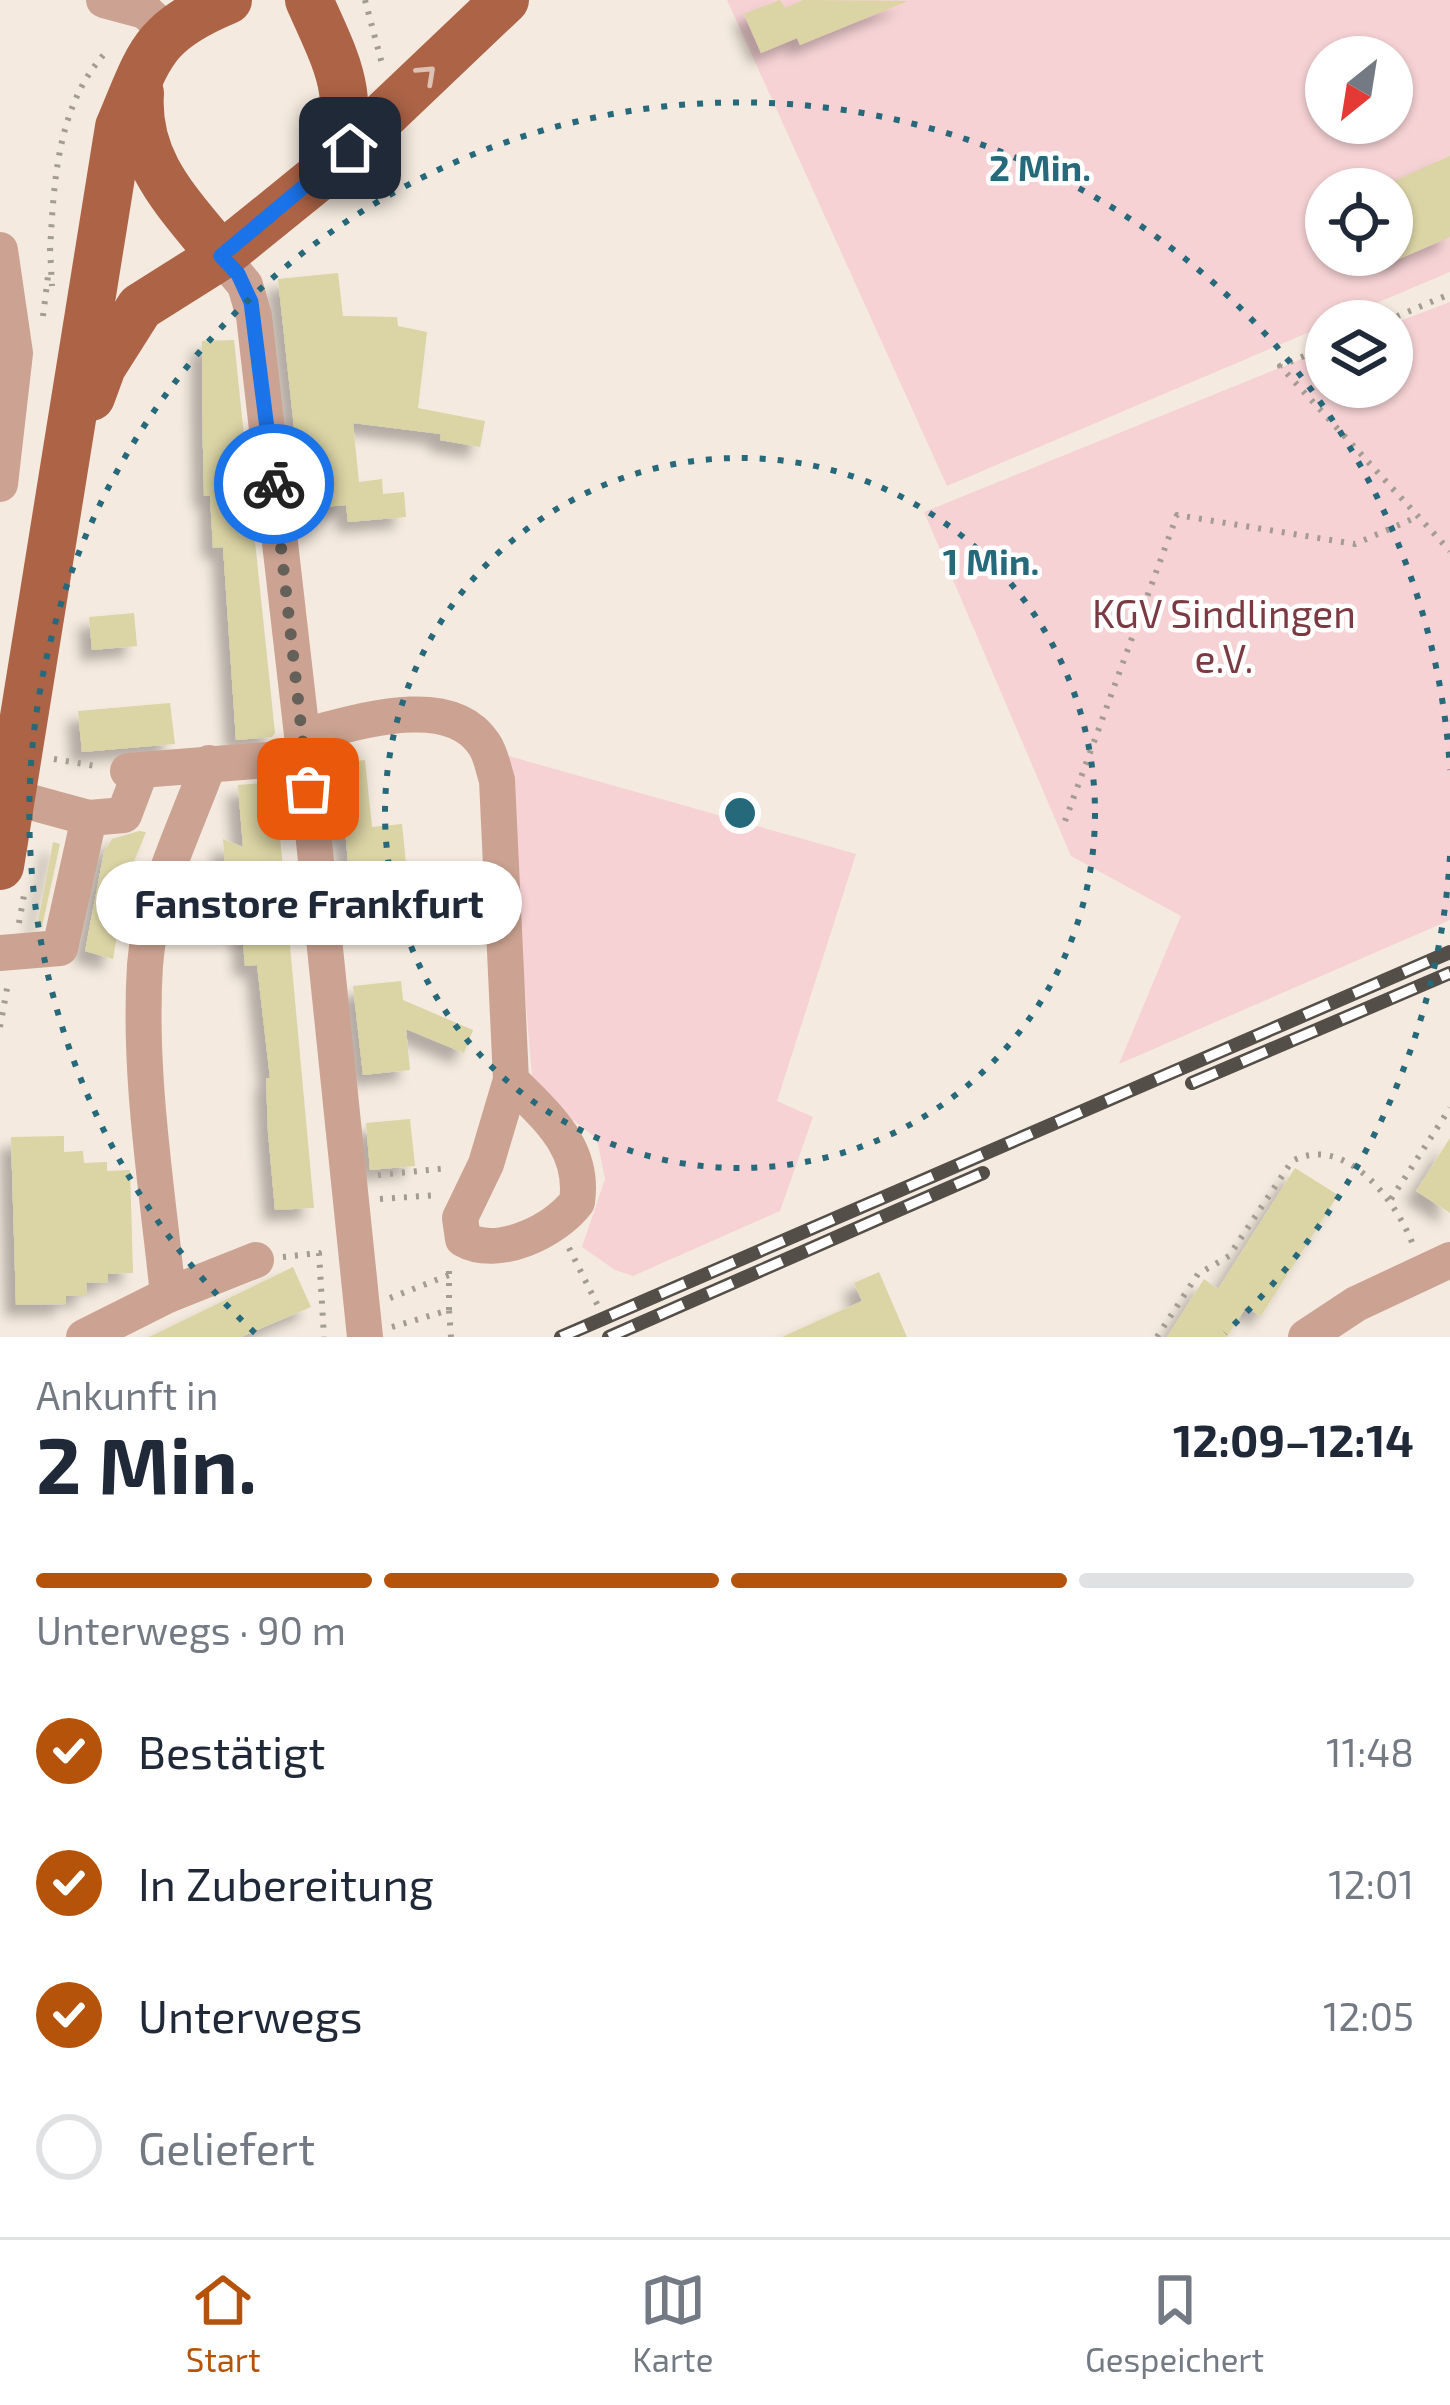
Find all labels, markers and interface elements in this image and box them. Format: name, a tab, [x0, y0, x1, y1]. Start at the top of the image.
north arrow	[1305, 36, 1413, 144]
map controls	[1305, 36, 1413, 408]
one-way arrow	[413, 66, 434, 88]
pin	[299, 97, 401, 199]
icon: home	[317, 115, 383, 181]
text: 2 Min.	[989, 145, 1091, 188]
button: locate	[1305, 168, 1413, 276]
button: layers	[1305, 300, 1413, 408]
courier	[214, 424, 334, 544]
icon: bike	[241, 451, 307, 517]
text: 1 Min.	[943, 539, 1039, 582]
park label: KGV Sindlingen e.V.	[1092, 589, 1356, 681]
pin	[257, 738, 359, 840]
icon: bag	[275, 756, 341, 822]
centre of rings	[719, 792, 761, 834]
callout: Fanstore Frankfurt	[95, 861, 521, 945]
text: Fanstore Frankfurt	[134, 879, 484, 926]
text: Ankunft in	[36, 1371, 218, 1418]
text: 12:09–12:14	[1173, 1412, 1414, 1466]
text: 2 Min.	[36, 1416, 257, 1510]
text: Unterwegs · 90 m	[36, 1606, 346, 1653]
icon: check	[36, 1718, 102, 1784]
text: Bestätigt	[138, 1724, 325, 1778]
text: 11:48	[1326, 1728, 1414, 1775]
icon: check	[36, 1850, 102, 1916]
text: In Zubereitung	[138, 1856, 434, 1910]
text: 12:01	[1328, 1860, 1414, 1907]
icon: check	[36, 1982, 102, 2048]
text: Unterwegs	[138, 1988, 363, 2042]
text: 12:05	[1323, 1992, 1414, 2039]
text: Geliefert	[138, 2120, 315, 2174]
tab: Start	[186, 2267, 261, 2379]
tab: Karte	[632, 2267, 713, 2379]
tab: Gespeichert	[1085, 2267, 1264, 2379]

